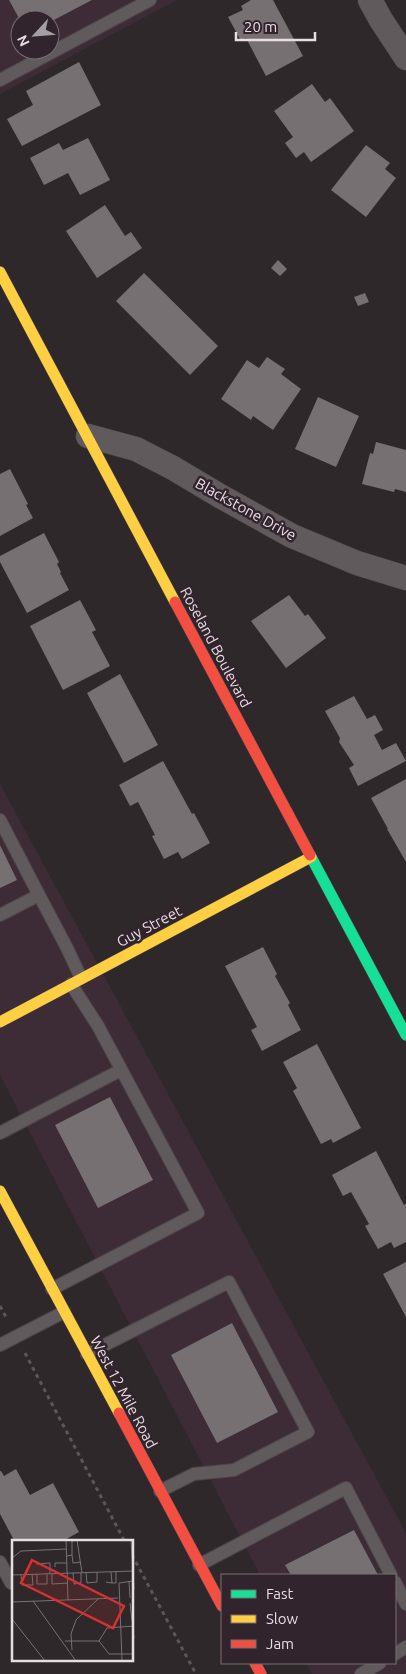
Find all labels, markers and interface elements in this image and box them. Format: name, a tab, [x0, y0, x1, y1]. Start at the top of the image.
north arrow	[10, 10, 60, 60]
scale bar	[236, 10, 315, 42]
text: 20 m	[244, 18, 277, 35]
text: N	[14, 32, 33, 49]
street label: Blackstone Drive	[193, 474, 299, 544]
street label: Roseland Boulevard	[177, 584, 255, 710]
street label: Guy Street	[114, 902, 184, 950]
street label: West 12 Mile Road	[87, 1333, 161, 1451]
inset map	[12, 1540, 134, 1662]
legend	[221, 1574, 396, 1664]
text: Fast	[266, 1585, 294, 1602]
text: Slow	[266, 1610, 299, 1627]
text: Jam	[266, 1635, 294, 1652]

